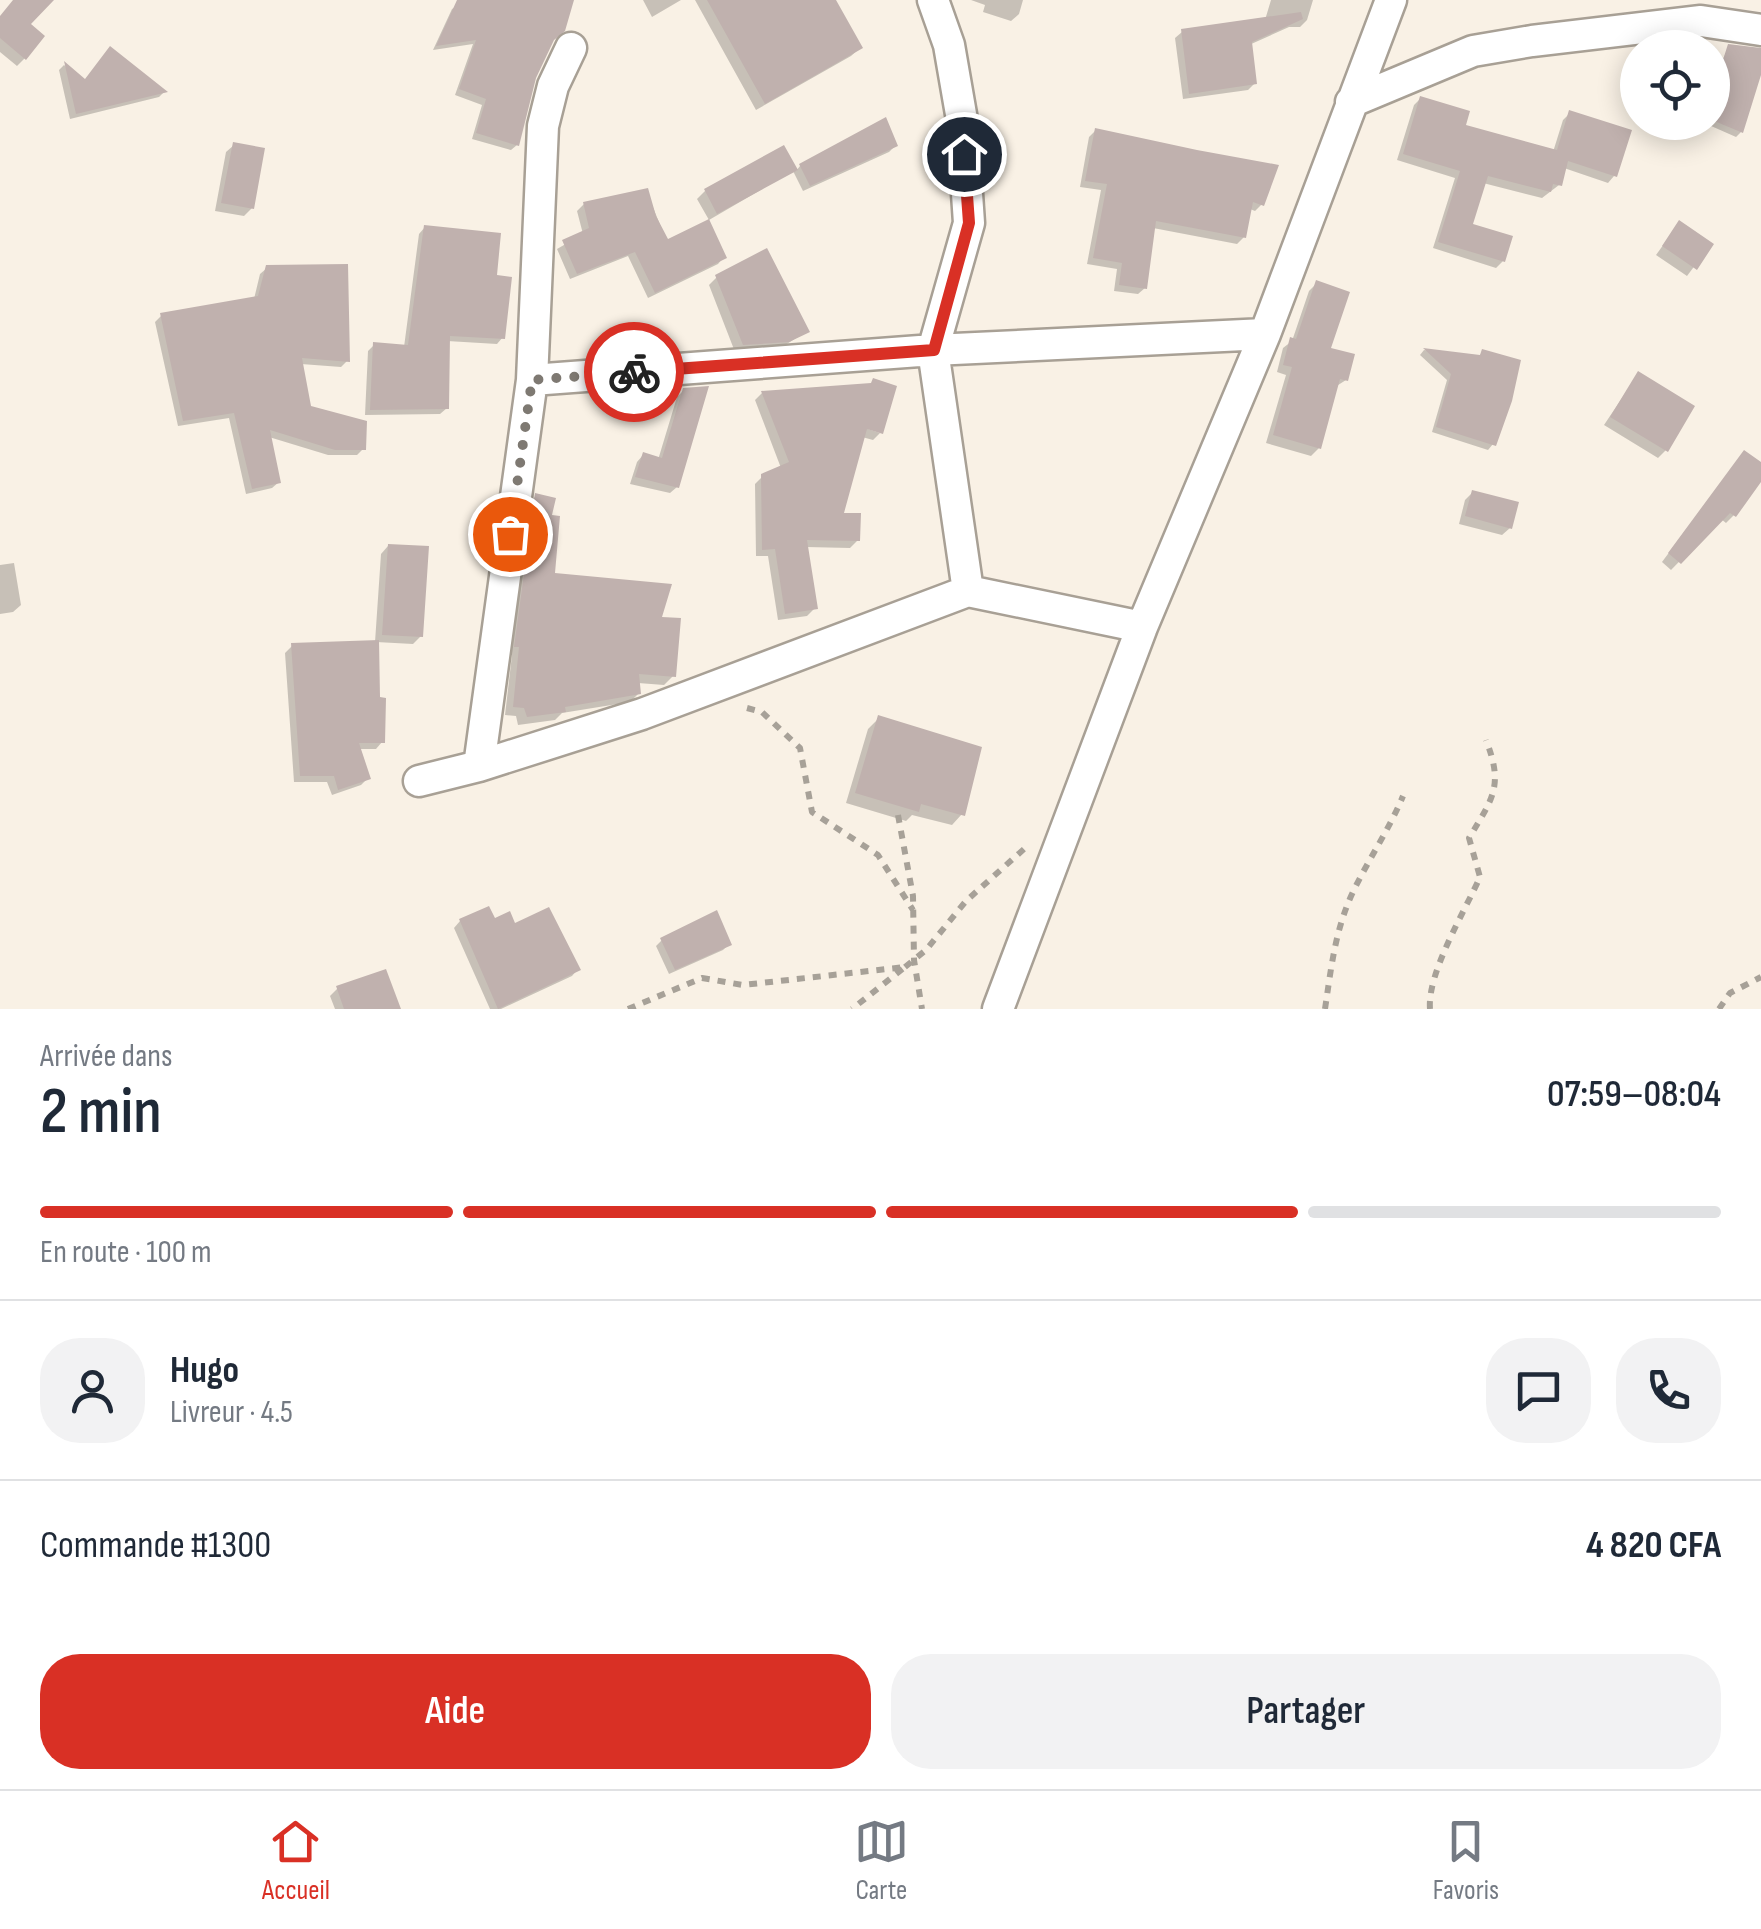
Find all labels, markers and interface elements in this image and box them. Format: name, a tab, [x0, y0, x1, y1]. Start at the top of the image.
map controls	[1620, 30, 1730, 140]
button: locate	[1620, 30, 1730, 140]
pin	[922, 112, 1007, 197]
icon: home	[937, 127, 992, 182]
courier	[584, 322, 684, 422]
icon: bike	[607, 345, 662, 400]
pin	[468, 492, 553, 577]
icon: bag	[483, 507, 538, 562]
text: Arrivée dans	[40, 1037, 172, 1076]
text: 07:59–08:04	[1547, 1072, 1721, 1117]
text: 2 min	[40, 1074, 162, 1152]
text: En route · 100 m	[40, 1233, 212, 1272]
button: person	[40, 1338, 145, 1443]
button: chat	[1486, 1338, 1591, 1443]
button: phone	[1616, 1338, 1721, 1443]
text: Hugo	[170, 1348, 239, 1393]
text: Livreur · 4.5	[170, 1393, 293, 1432]
text: Commande #1300	[40, 1523, 271, 1568]
text: 4 820 CFA	[1586, 1523, 1721, 1568]
button: Aide	[40, 1654, 871, 1769]
button: Partager	[891, 1654, 1721, 1769]
tab: Accueil	[262, 1814, 330, 1907]
tab: Carte	[854, 1814, 909, 1907]
tab: Favoris	[1433, 1814, 1499, 1907]

